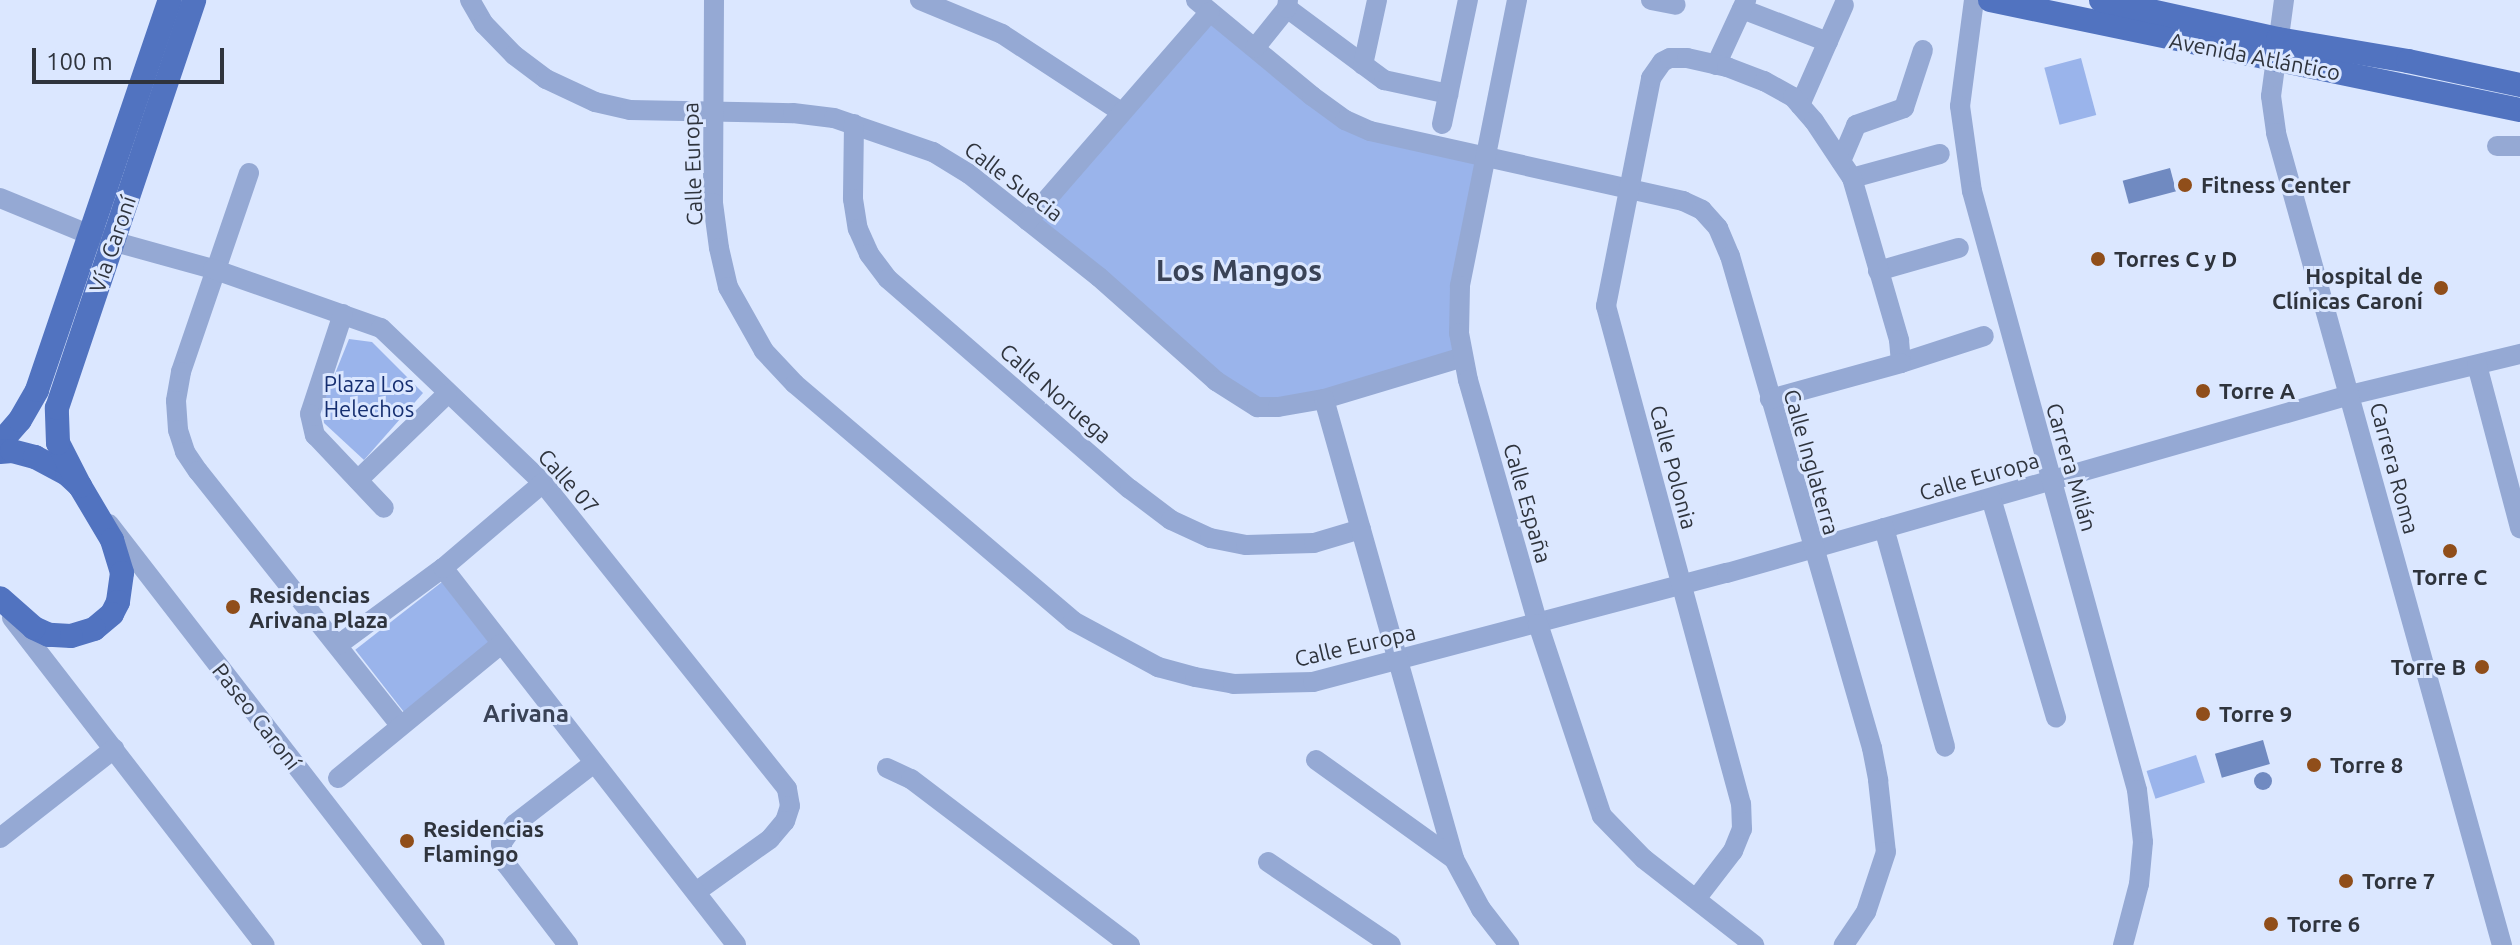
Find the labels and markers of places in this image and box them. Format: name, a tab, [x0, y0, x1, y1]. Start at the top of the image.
place label: Fitness Center	[2201, 172, 2351, 198]
marker: Fitness Center	[2176, 176, 2194, 194]
place label: Torres C y D	[2114, 246, 2237, 272]
marker: Torres C y D	[2089, 250, 2107, 268]
place label: Hospital de Clínicas Caroní	[2272, 262, 2423, 314]
marker: Hospital de Clínicas Caroní	[2430, 277, 2452, 299]
place label: Torre A	[2219, 378, 2295, 404]
marker: Torre A	[2194, 382, 2212, 400]
marker: Torre C	[2441, 542, 2459, 560]
place label: Torre C	[2413, 564, 2487, 590]
place label: Residencias Arivana Plaza	[249, 581, 388, 632]
marker: Residencias Arivana Plaza	[224, 598, 242, 616]
place label: Torre B	[2391, 654, 2466, 680]
marker: Torre B	[2473, 658, 2491, 676]
place label: Torre 9	[2219, 701, 2292, 727]
marker: Torre 9	[2194, 705, 2212, 723]
place label: Torre 8	[2330, 752, 2403, 778]
marker: Torre 8	[2305, 756, 2323, 774]
place label: Residencias Flamingo	[423, 815, 544, 866]
marker: Residencias Flamingo	[398, 832, 416, 850]
place label: Torre 7	[2362, 868, 2435, 894]
marker: Torre 7	[2337, 872, 2355, 890]
place label: Torre 6	[2287, 911, 2360, 937]
marker: Torre 6	[2262, 915, 2280, 933]

